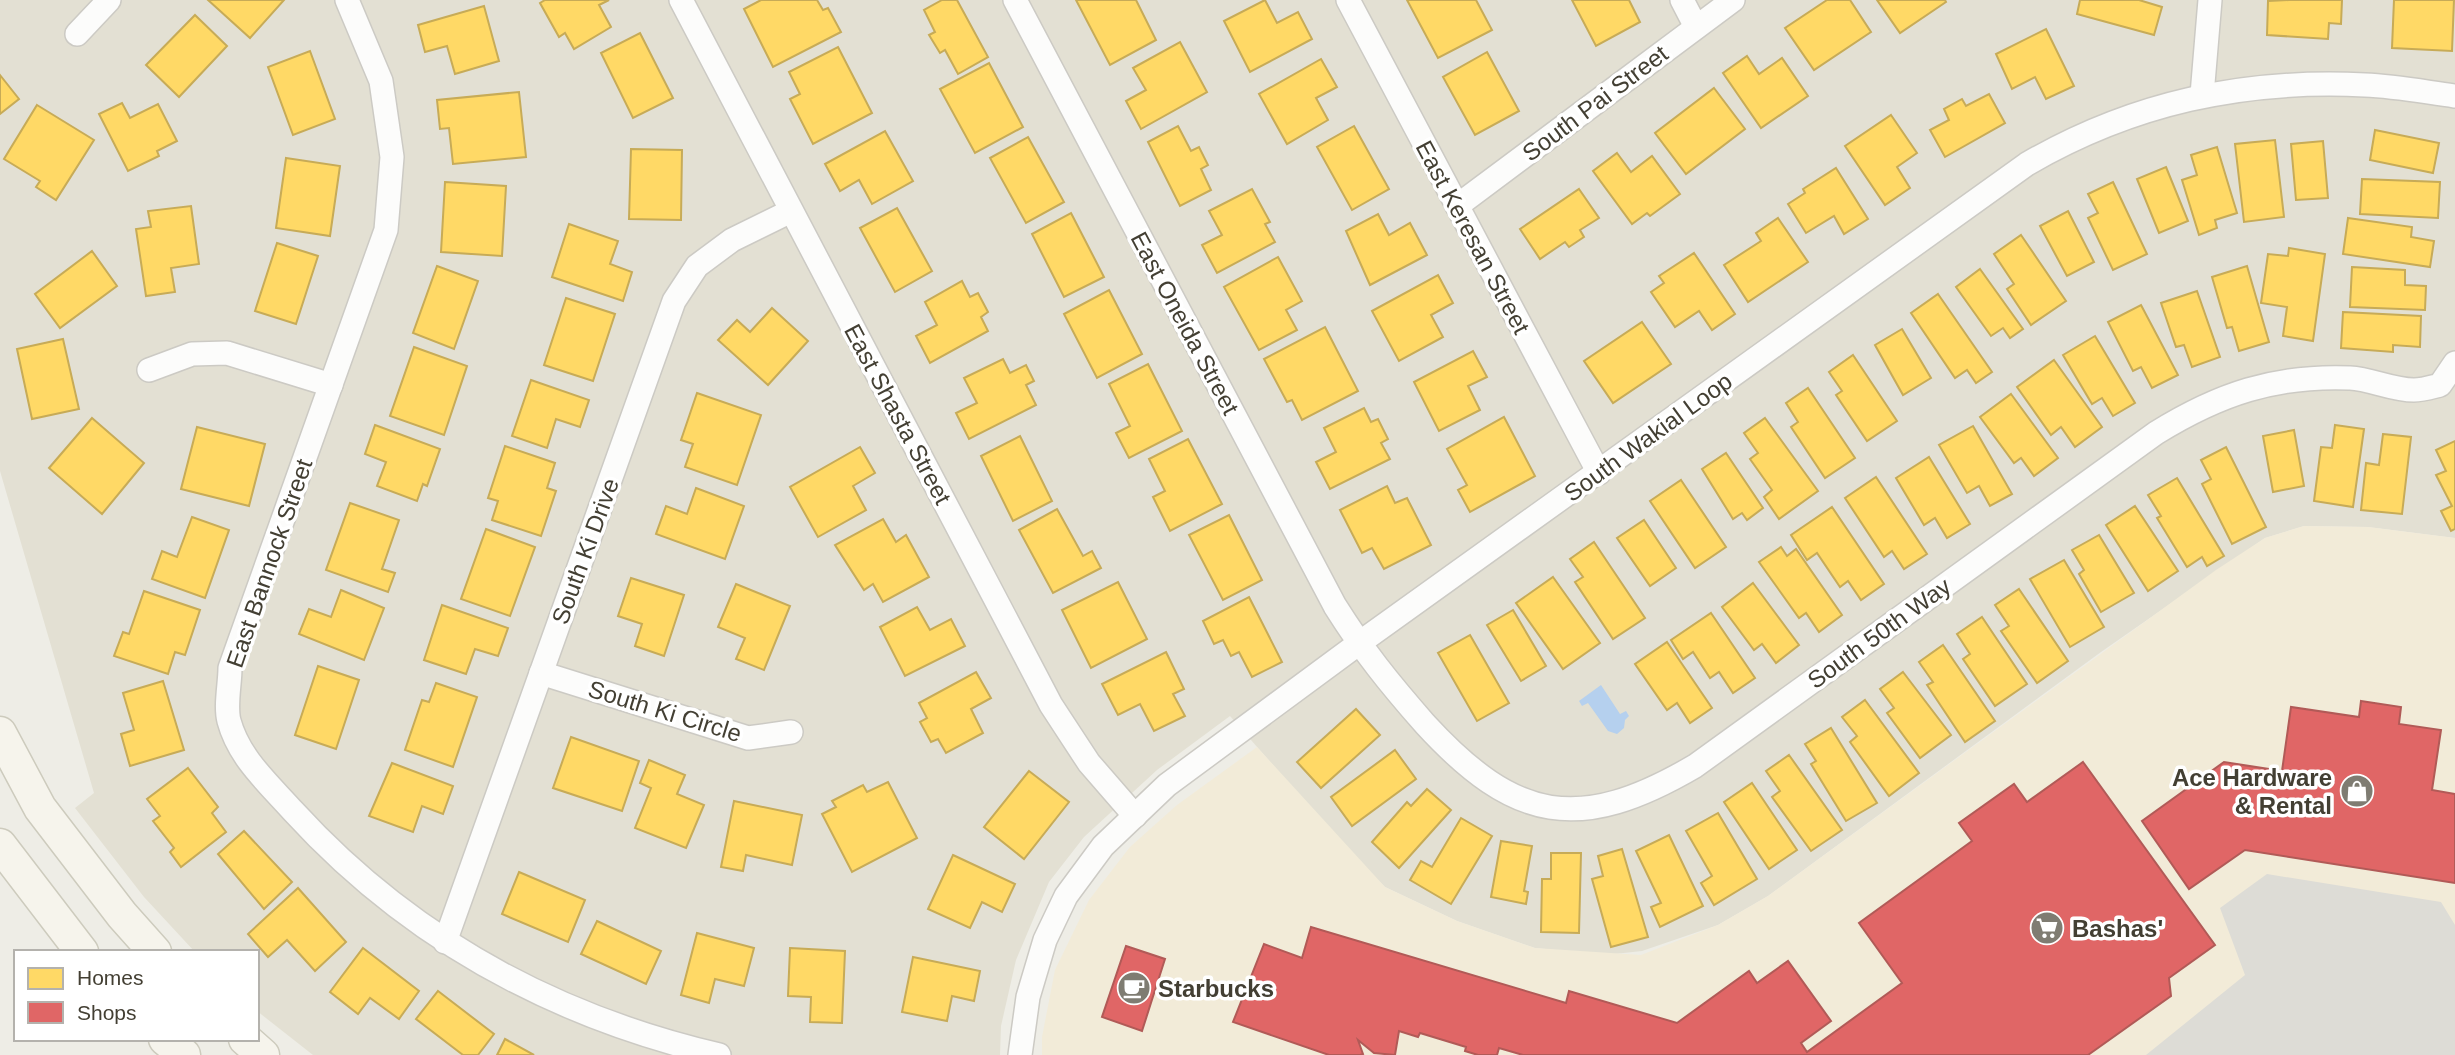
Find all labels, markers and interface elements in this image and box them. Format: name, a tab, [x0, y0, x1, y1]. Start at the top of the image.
street label: South Pai Street	[1517, 39, 1673, 166]
street label: East Keresan Street	[1411, 136, 1535, 338]
street label: East Oneida Street	[1125, 227, 1245, 419]
street label: East Shasta Street	[839, 319, 957, 509]
street label: South Wakial Loop	[1559, 367, 1737, 507]
street label: East Bannock Street	[221, 455, 317, 671]
street label: South Ki Drive	[546, 474, 624, 628]
street label: South 50th Way	[1802, 572, 1956, 694]
street label: South Ki Circle	[585, 675, 745, 747]
place label: Ace Hardware & Rental	[2172, 764, 2332, 819]
shop icon: Ace Hardware & Rental	[2338, 772, 2376, 810]
supermarket icon: Bashas'	[2028, 909, 2066, 947]
place label: Bashas'	[2072, 915, 2163, 942]
legend	[14, 950, 259, 1041]
text: Homes	[77, 966, 144, 989]
cafe icon: Starbucks	[1115, 969, 1153, 1007]
place label: Starbucks	[1158, 975, 1274, 1002]
text: Shops	[77, 1001, 137, 1024]

